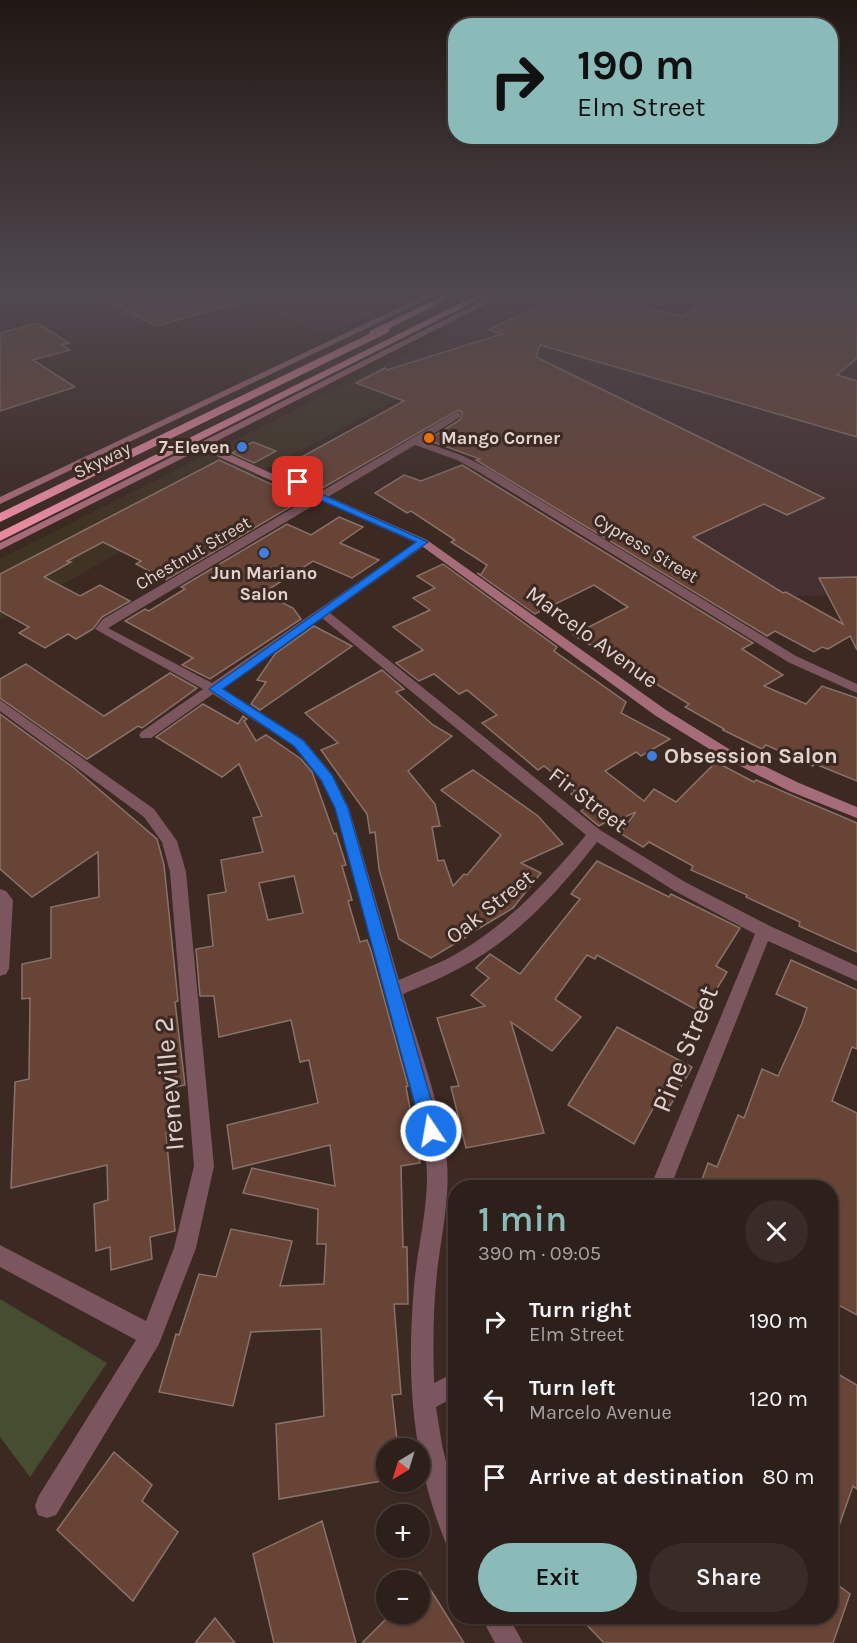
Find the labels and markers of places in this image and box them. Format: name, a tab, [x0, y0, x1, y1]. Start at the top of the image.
place label: Mango Corner	[441, 427, 560, 449]
marker: Mango Corner	[422, 431, 436, 445]
place label: 7-Eleven	[159, 436, 230, 458]
marker: 7-Eleven	[235, 440, 249, 454]
pin	[272, 456, 323, 507]
marker: Jun Mariano Salon	[257, 546, 271, 560]
place label: Jun Mariano Salon	[211, 562, 317, 605]
place label: Obsession Salon	[664, 743, 838, 769]
marker: Obsession Salon	[645, 749, 659, 763]

